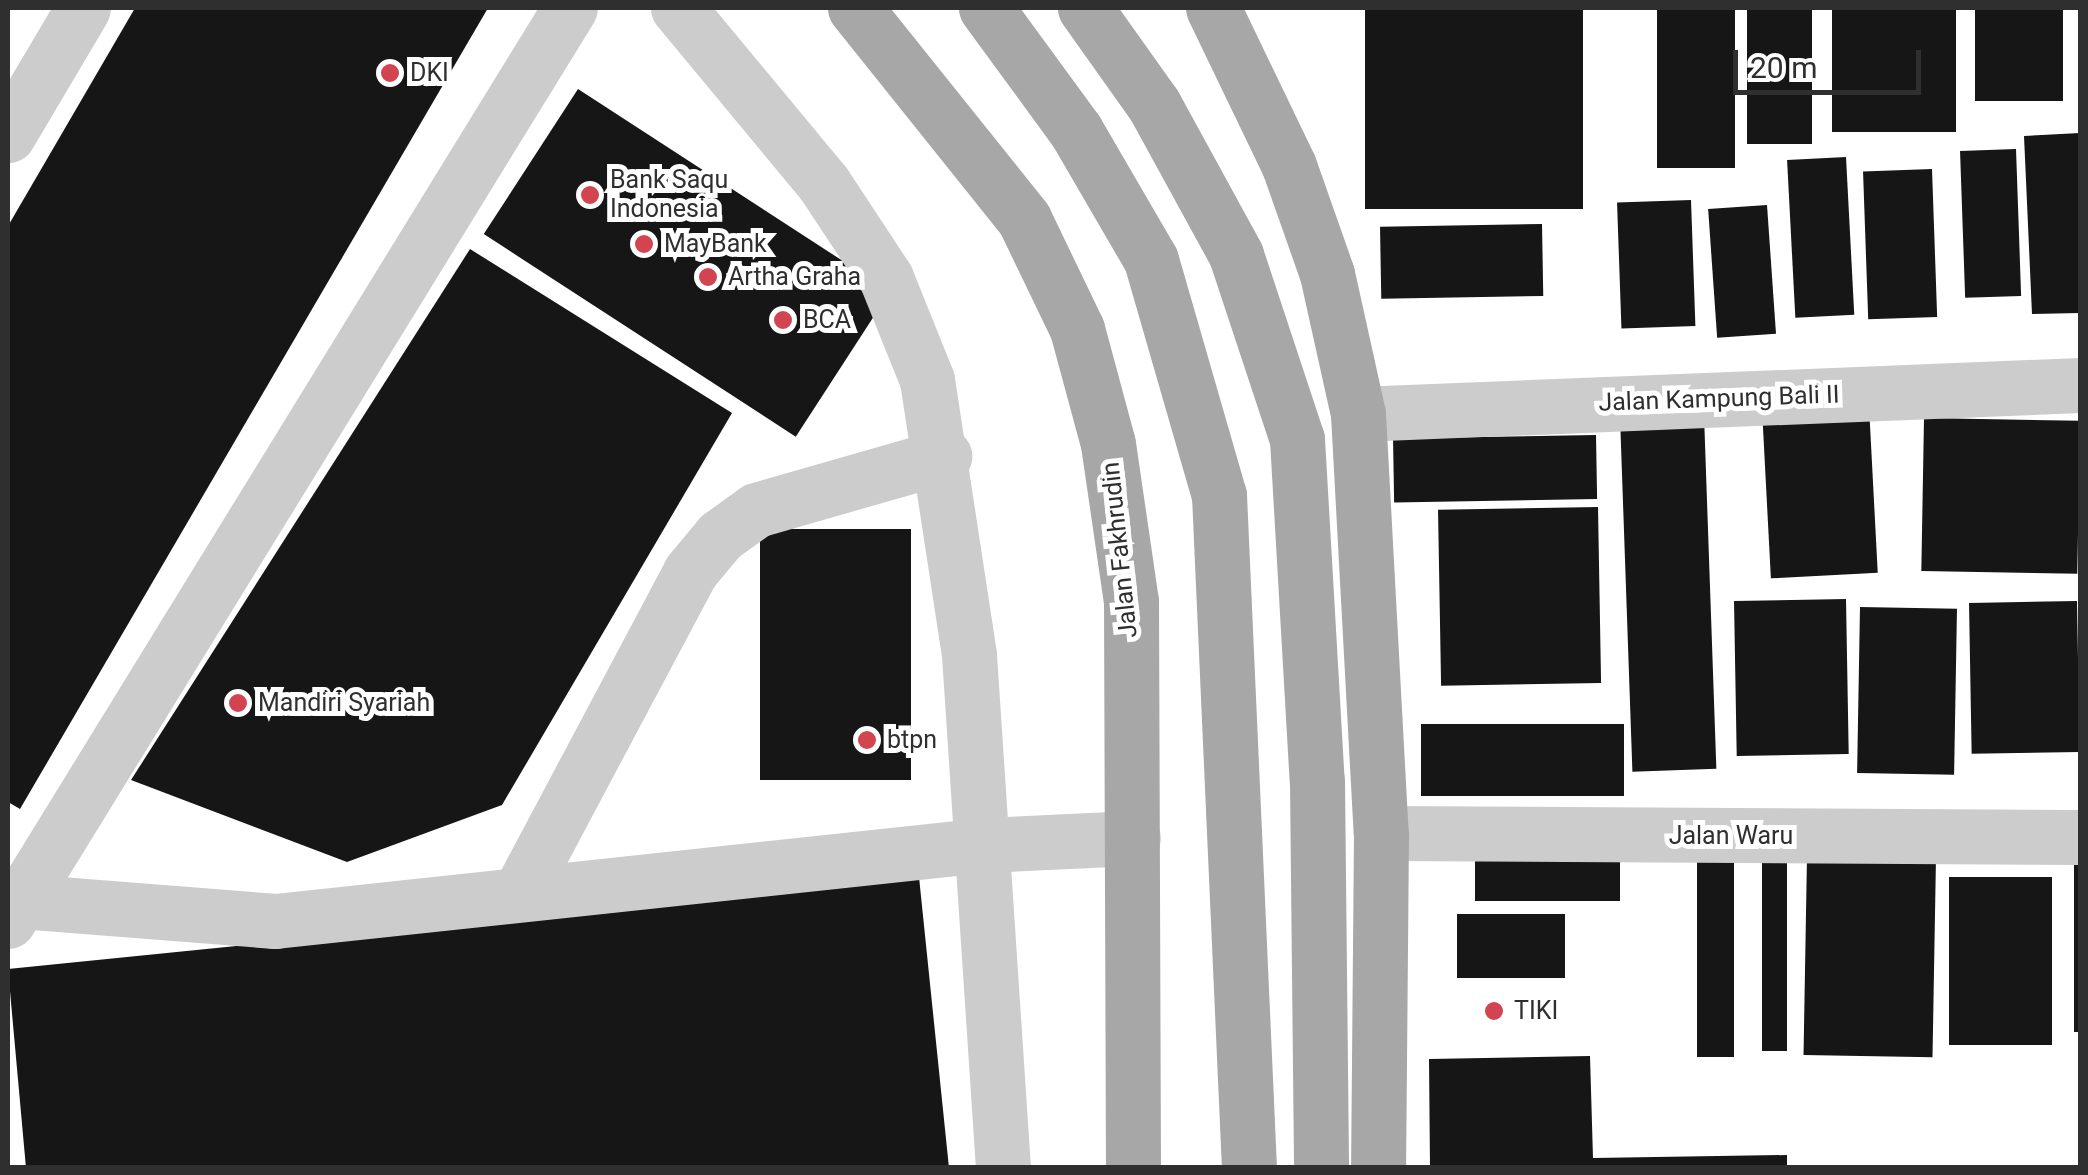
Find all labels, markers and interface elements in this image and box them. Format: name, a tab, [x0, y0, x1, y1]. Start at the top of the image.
scale bar	[1738, 30, 1926, 92]
text: 20 m	[1750, 50, 1817, 85]
place label: DKI	[410, 58, 449, 88]
marker: DKI	[379, 62, 401, 84]
place label: Bank Saqu Indonesia	[610, 166, 728, 225]
marker: Bank Saqu Indonesia	[579, 184, 601, 206]
place label: MayBank	[664, 229, 767, 259]
marker: MayBank	[633, 233, 655, 255]
place label: Artha Graha	[728, 262, 861, 292]
marker: Artha Graha	[697, 266, 719, 288]
place label: BCA	[803, 305, 851, 335]
marker: BCA	[772, 309, 794, 331]
street label: Jalan Kampung Bali II	[1598, 380, 1840, 418]
street label: Jalan Fakhrudin	[1096, 461, 1144, 639]
place label: Mandiri Syariah	[258, 688, 430, 718]
marker: Mandiri Syariah	[227, 692, 249, 714]
place label: btpn	[887, 725, 937, 755]
marker: btpn	[856, 729, 878, 751]
street label: Jalan Waru	[1669, 821, 1793, 851]
place label: TIKI	[1514, 996, 1558, 1026]
marker: TIKI	[1483, 1000, 1505, 1022]

